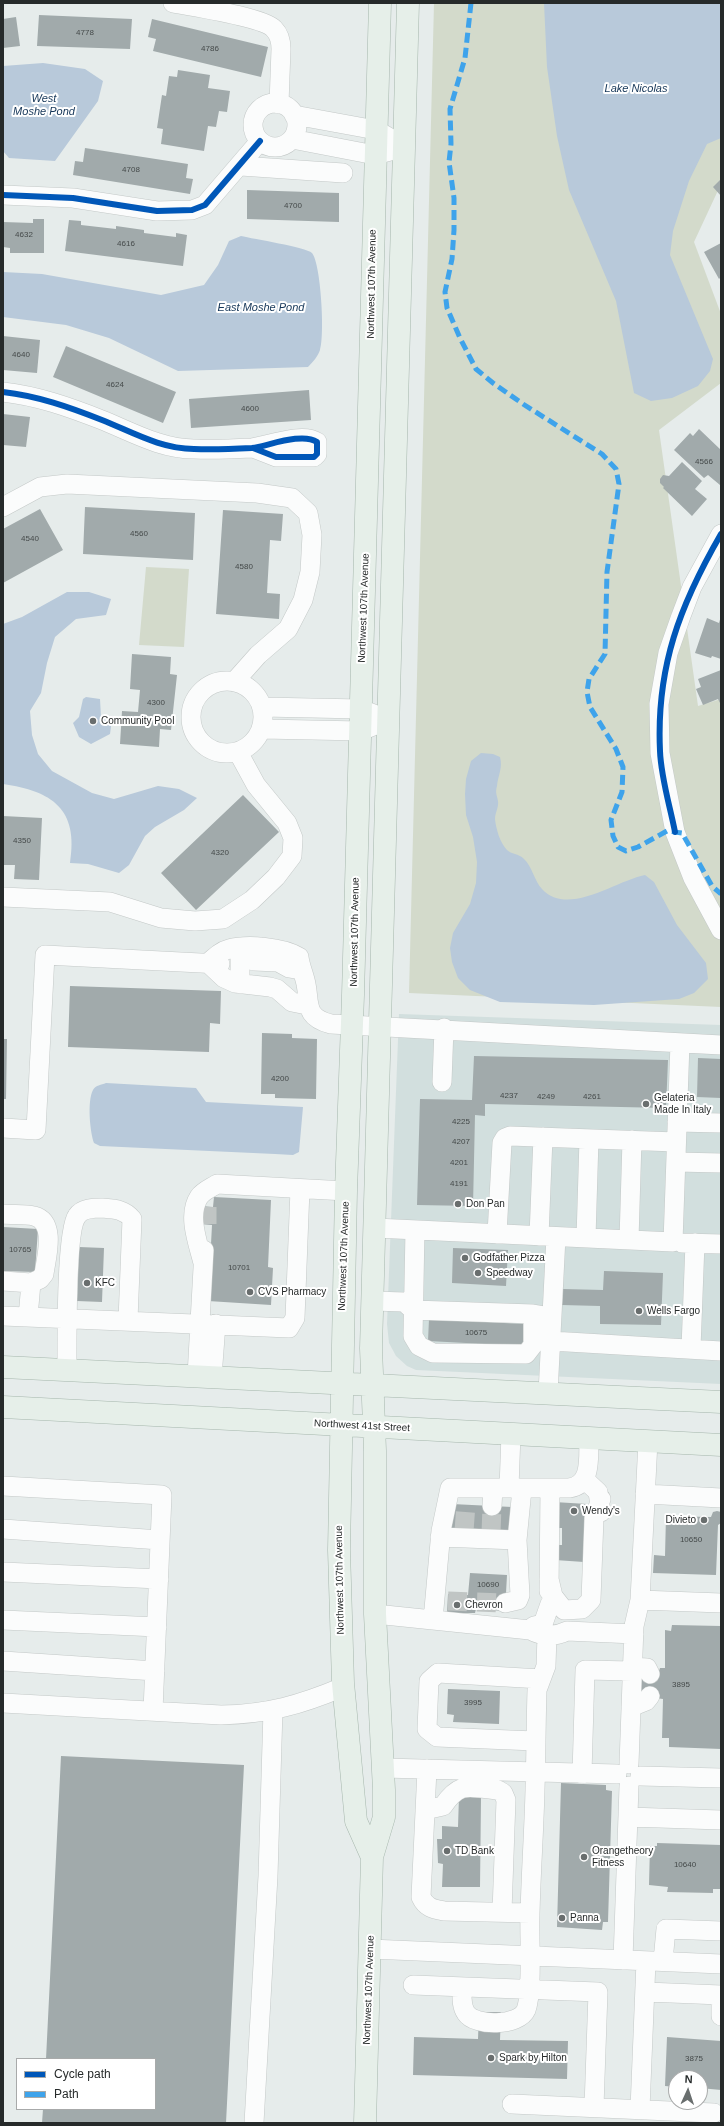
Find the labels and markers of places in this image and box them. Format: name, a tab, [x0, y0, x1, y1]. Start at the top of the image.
place label: Community Pool	[101, 715, 174, 727]
marker: Community Pool	[88, 716, 98, 726]
place label: Gelateria Made In Italy	[654, 1092, 711, 1116]
marker: Gelateria Made In Italy	[641, 1099, 651, 1109]
place label: Don Pan	[466, 1198, 505, 1210]
marker: Don Pan	[453, 1199, 463, 1209]
place label: Godfather Pizza	[473, 1252, 545, 1264]
marker: Godfather Pizza	[460, 1253, 470, 1263]
place label: Speedway	[486, 1267, 533, 1279]
marker: Speedway	[473, 1268, 483, 1278]
place label: KFC	[95, 1277, 115, 1289]
marker: KFC	[82, 1278, 92, 1288]
place label: CVS Pharmacy	[258, 1286, 326, 1298]
marker: CVS Pharmacy	[245, 1287, 255, 1297]
place label: Wells Fargo	[647, 1305, 700, 1317]
marker: Wells Fargo	[634, 1306, 644, 1316]
place label: Wendy's	[582, 1505, 620, 1517]
marker: Wendy's	[569, 1506, 579, 1516]
place label: Divieto	[665, 1514, 696, 1526]
marker: Divieto	[699, 1515, 709, 1525]
place label: Chevron	[465, 1599, 503, 1611]
marker: Chevron	[452, 1600, 462, 1610]
place label: TD Bank	[455, 1845, 494, 1857]
place label: Orangetheory Fitness	[592, 1845, 653, 1868]
marker: TD Bank	[442, 1846, 452, 1856]
marker: Orangetheory Fitness	[579, 1852, 589, 1862]
place label: Panna	[570, 1912, 599, 1924]
marker: Panna	[557, 1913, 567, 1923]
place label: Spark by Hilton	[499, 2052, 567, 2064]
marker: Spark by Hilton	[486, 2053, 496, 2063]

